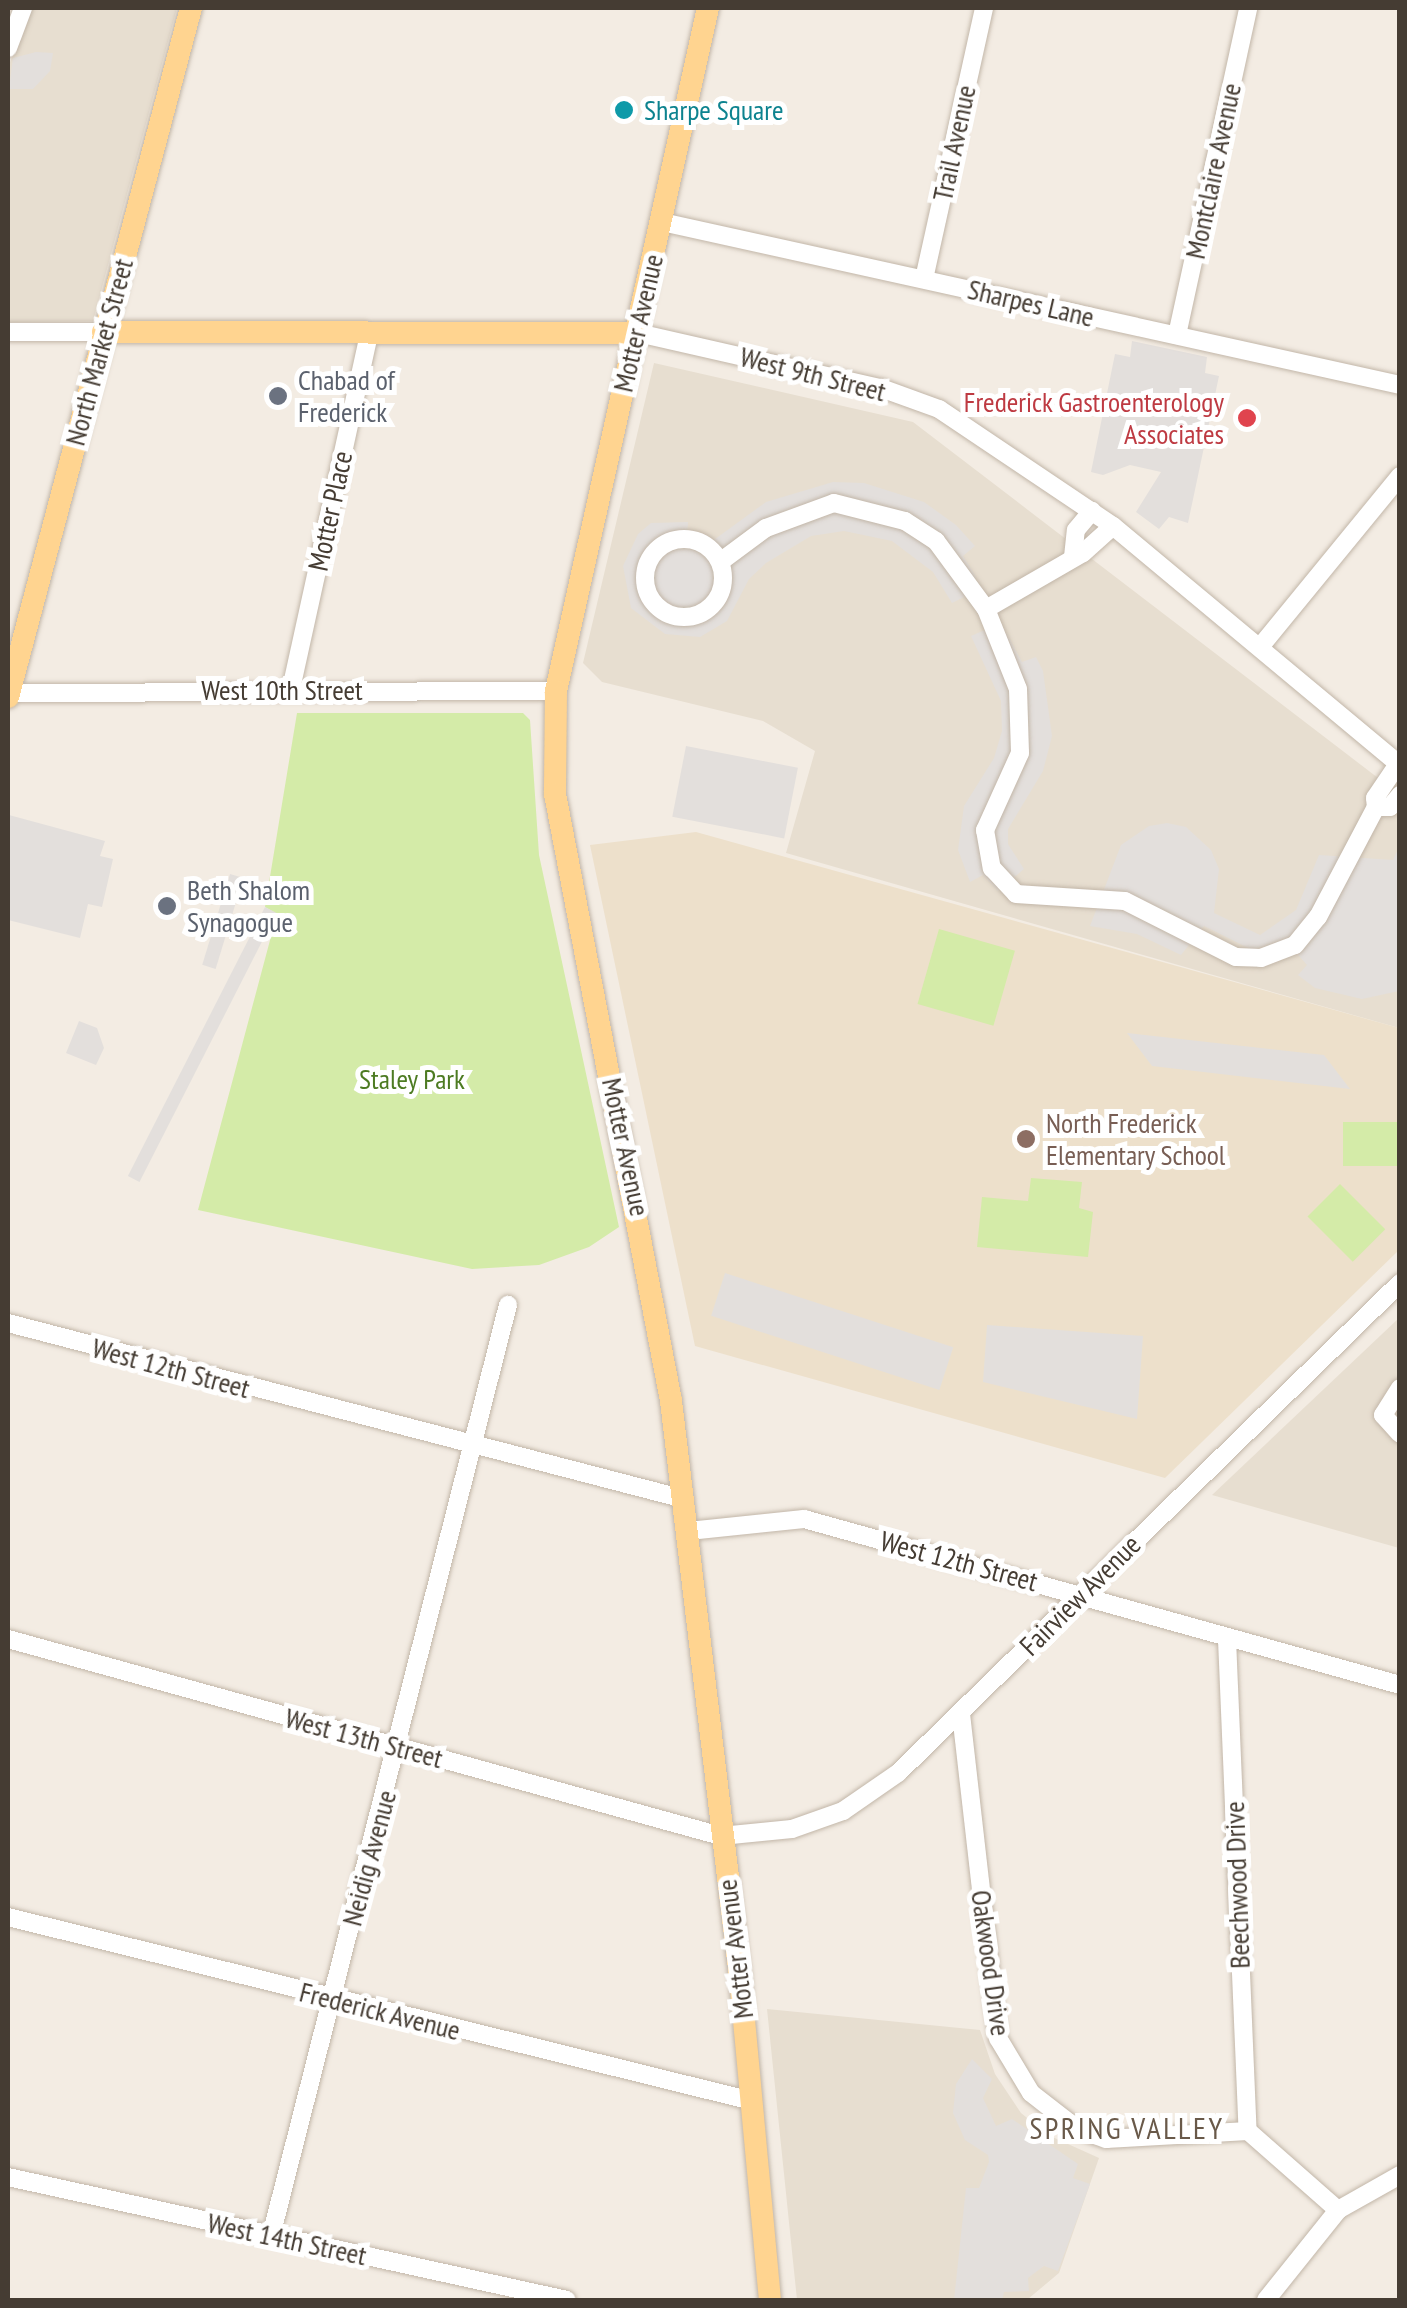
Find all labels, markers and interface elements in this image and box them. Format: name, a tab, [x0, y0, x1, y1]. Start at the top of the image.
street label: Montclaire Avenue	[1178, 80, 1248, 262]
street label: Trail Avenue	[925, 82, 983, 204]
place label: Sharpe Square	[644, 93, 784, 127]
marker: Sharpe Square	[613, 99, 635, 121]
street label: Motter Avenue	[606, 250, 670, 396]
street label: North Market Street	[58, 255, 140, 449]
street label: Sharpes Lane	[965, 272, 1097, 334]
street label: West 9th Street	[737, 340, 889, 408]
place label: Chabad of Frederick	[298, 363, 395, 429]
marker: Chabad of Frederick	[267, 385, 289, 407]
place label: Frederick Gastroenterology Associates	[963, 385, 1224, 451]
marker: Frederick Gastroenterology Associates	[1234, 405, 1260, 431]
street label: Motter Place	[301, 448, 359, 574]
street label: West 10th Street	[201, 673, 363, 707]
place label: Beth Shalom Synagogue	[187, 873, 310, 939]
marker: Beth Shalom Synagogue	[156, 895, 178, 917]
park label: Staley Park	[359, 1062, 465, 1096]
street label: Motter Avenue	[595, 1075, 657, 1219]
place label: North Frederick Elementary School	[1046, 1106, 1226, 1172]
marker: North Frederick Elementary School	[1015, 1128, 1037, 1150]
street label: West 12th Street	[89, 1331, 253, 1405]
street label: West 12th Street	[877, 1524, 1041, 1598]
street label: Fairview Avenue	[1012, 1527, 1148, 1663]
street label: West 13th Street	[282, 1701, 446, 1775]
street label: Neidig Avenue	[335, 1786, 403, 1930]
street label: Beechwood Drive	[1217, 1801, 1257, 1969]
street label: Motter Avenue	[710, 1877, 760, 2021]
street label: Oakwood Drive	[964, 1888, 1018, 2038]
street label: Frederick Avenue	[295, 1975, 465, 2047]
district label: SPRING VALLEY	[1029, 2110, 1225, 2146]
street label: West 14th Street	[204, 2206, 370, 2272]

